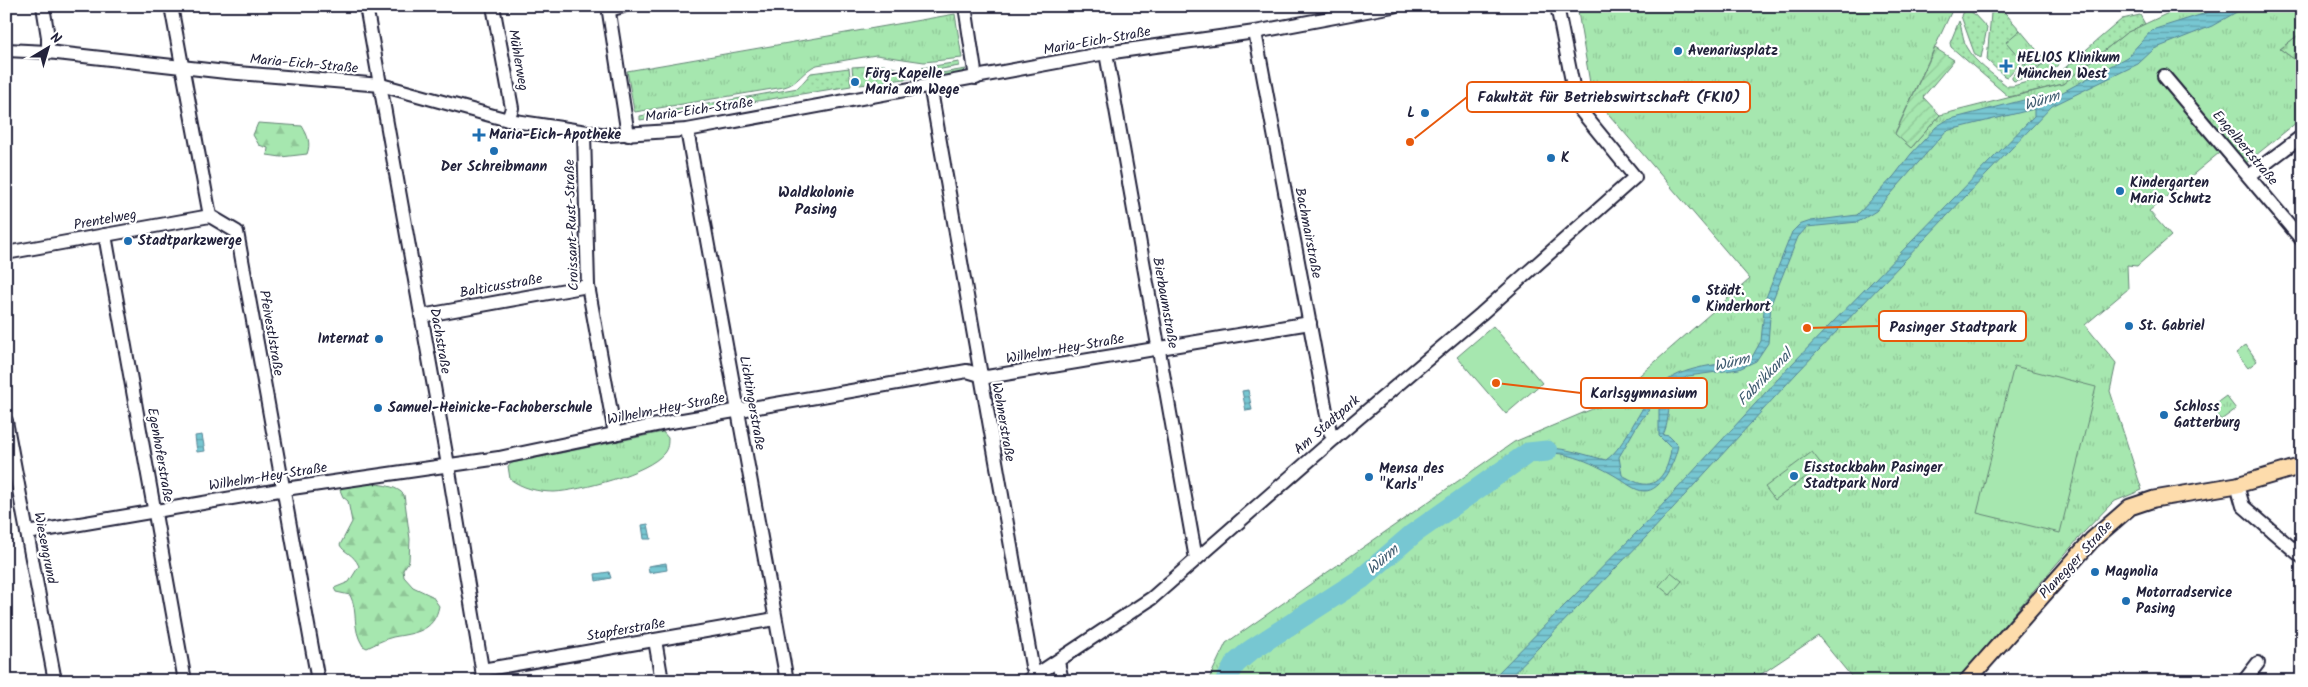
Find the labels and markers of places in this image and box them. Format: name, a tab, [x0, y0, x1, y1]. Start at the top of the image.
place label: Avenariusplatz	[1688, 40, 1778, 62]
marker: Avenariusplatz	[1672, 45, 1684, 57]
place label: HELIOS Klinikum München West	[2017, 47, 2120, 85]
marker: HELIOS Klinikum München West	[1999, 59, 2013, 73]
place label: Förg-Kapelle Maria am Wege	[865, 63, 960, 101]
marker: Förg-Kapelle Maria am Wege	[849, 76, 861, 88]
callout: Fakultät für Betriebswirtschaft (FK10)	[1467, 82, 1750, 112]
place label: L	[1407, 102, 1415, 124]
marker: L	[1419, 107, 1431, 119]
place label: Maria-Eich-Apotheke	[489, 124, 621, 146]
marker: Maria-Eich-Apotheke	[473, 129, 485, 141]
marker: Der Schreibmann	[488, 145, 500, 157]
place label: K	[1561, 147, 1570, 169]
marker: K	[1545, 152, 1557, 164]
place label: Der Schreibmann	[441, 156, 548, 178]
place label: Kindergarten Maria Schutz	[2130, 172, 2212, 210]
marker: Kindergarten Maria Schutz	[2114, 185, 2126, 197]
place label: Stadtparkzwerge	[138, 230, 242, 252]
marker: Stadtparkzwerge	[122, 235, 134, 247]
place label: Städt. Kinderhort	[1706, 280, 1772, 318]
marker: Städt. Kinderhort	[1690, 293, 1702, 305]
callout: Pasinger Stadtpark	[1879, 311, 2026, 341]
place label: St. Gabriel	[2139, 315, 2205, 337]
marker: St. Gabriel	[2123, 320, 2135, 332]
place label: Internat	[317, 328, 370, 350]
marker: Internat	[373, 333, 385, 345]
callout: Karlsgymnasium	[1581, 378, 1707, 408]
place label: Schloss Gatterburg	[2174, 396, 2241, 434]
place label: Samuel-Heinicke-Fachoberschule	[388, 397, 593, 419]
marker: Samuel-Heinicke-Fachoberschule	[372, 402, 384, 414]
marker: Schloss Gatterburg	[2158, 409, 2170, 421]
place label: Eisstockbahn Pasinger Stadtpark Nord	[1804, 457, 1943, 495]
place label: Mensa des "Karls"	[1379, 458, 1445, 496]
marker: Eisstockbahn Pasinger Stadtpark Nord	[1788, 470, 1800, 482]
marker: Mensa des "Karls"	[1363, 471, 1375, 483]
place label: Magnolia	[2105, 561, 2158, 583]
marker: Magnolia	[2089, 566, 2101, 578]
place label: Motorradservice Pasing	[2136, 582, 2232, 620]
marker: Motorradservice Pasing	[2120, 595, 2132, 607]

